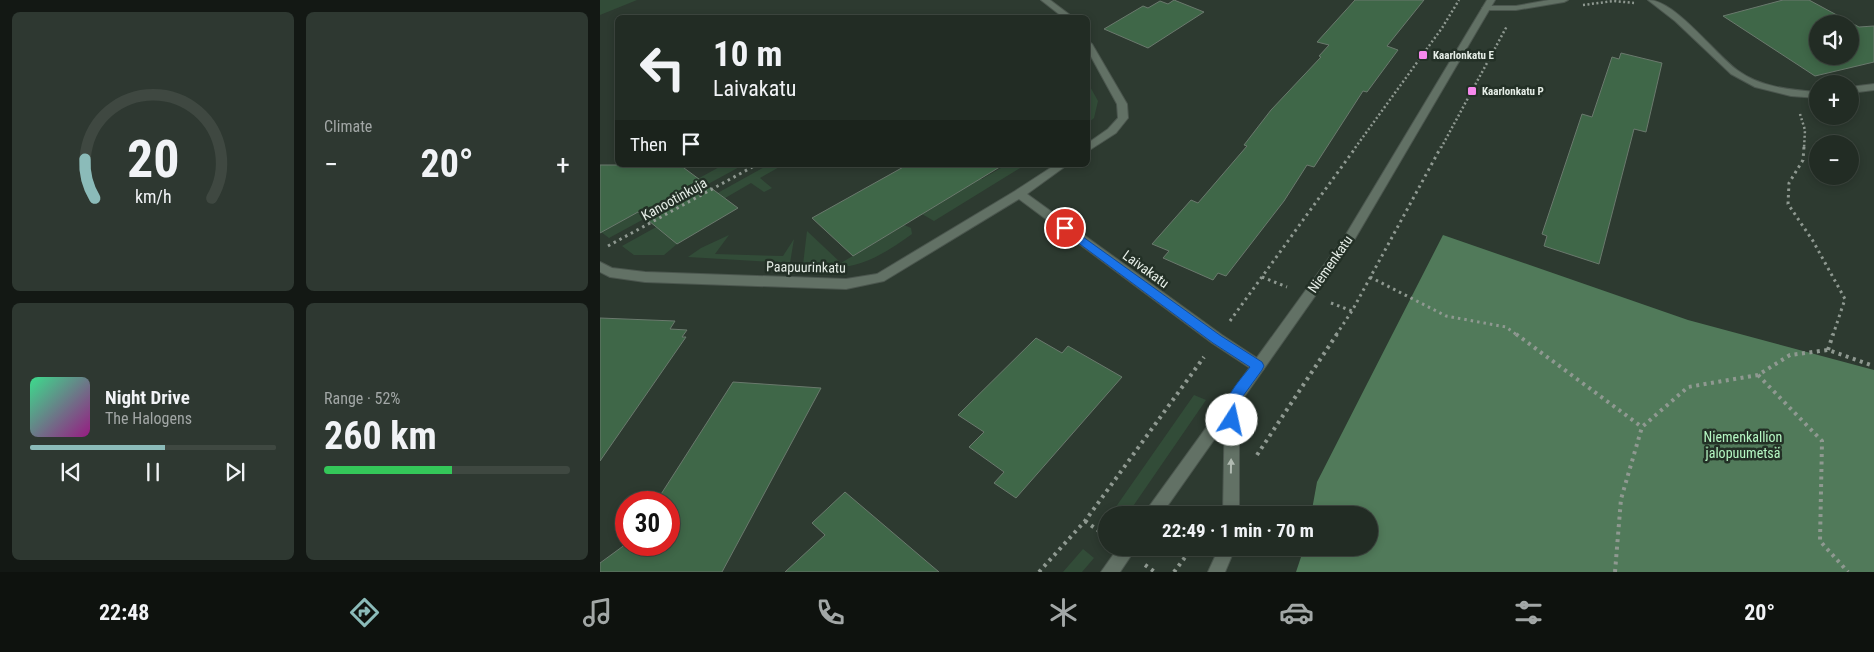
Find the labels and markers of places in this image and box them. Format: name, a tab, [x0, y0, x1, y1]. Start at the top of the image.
marker: Kaarlonkatu E	[1417, 49, 1429, 61]
place label: Kaarlonkatu E	[1433, 49, 1495, 62]
marker: Kaarlonkatu P	[1466, 85, 1478, 97]
place label: Kaarlonkatu P	[1482, 85, 1544, 98]
pin	[1044, 207, 1086, 249]

